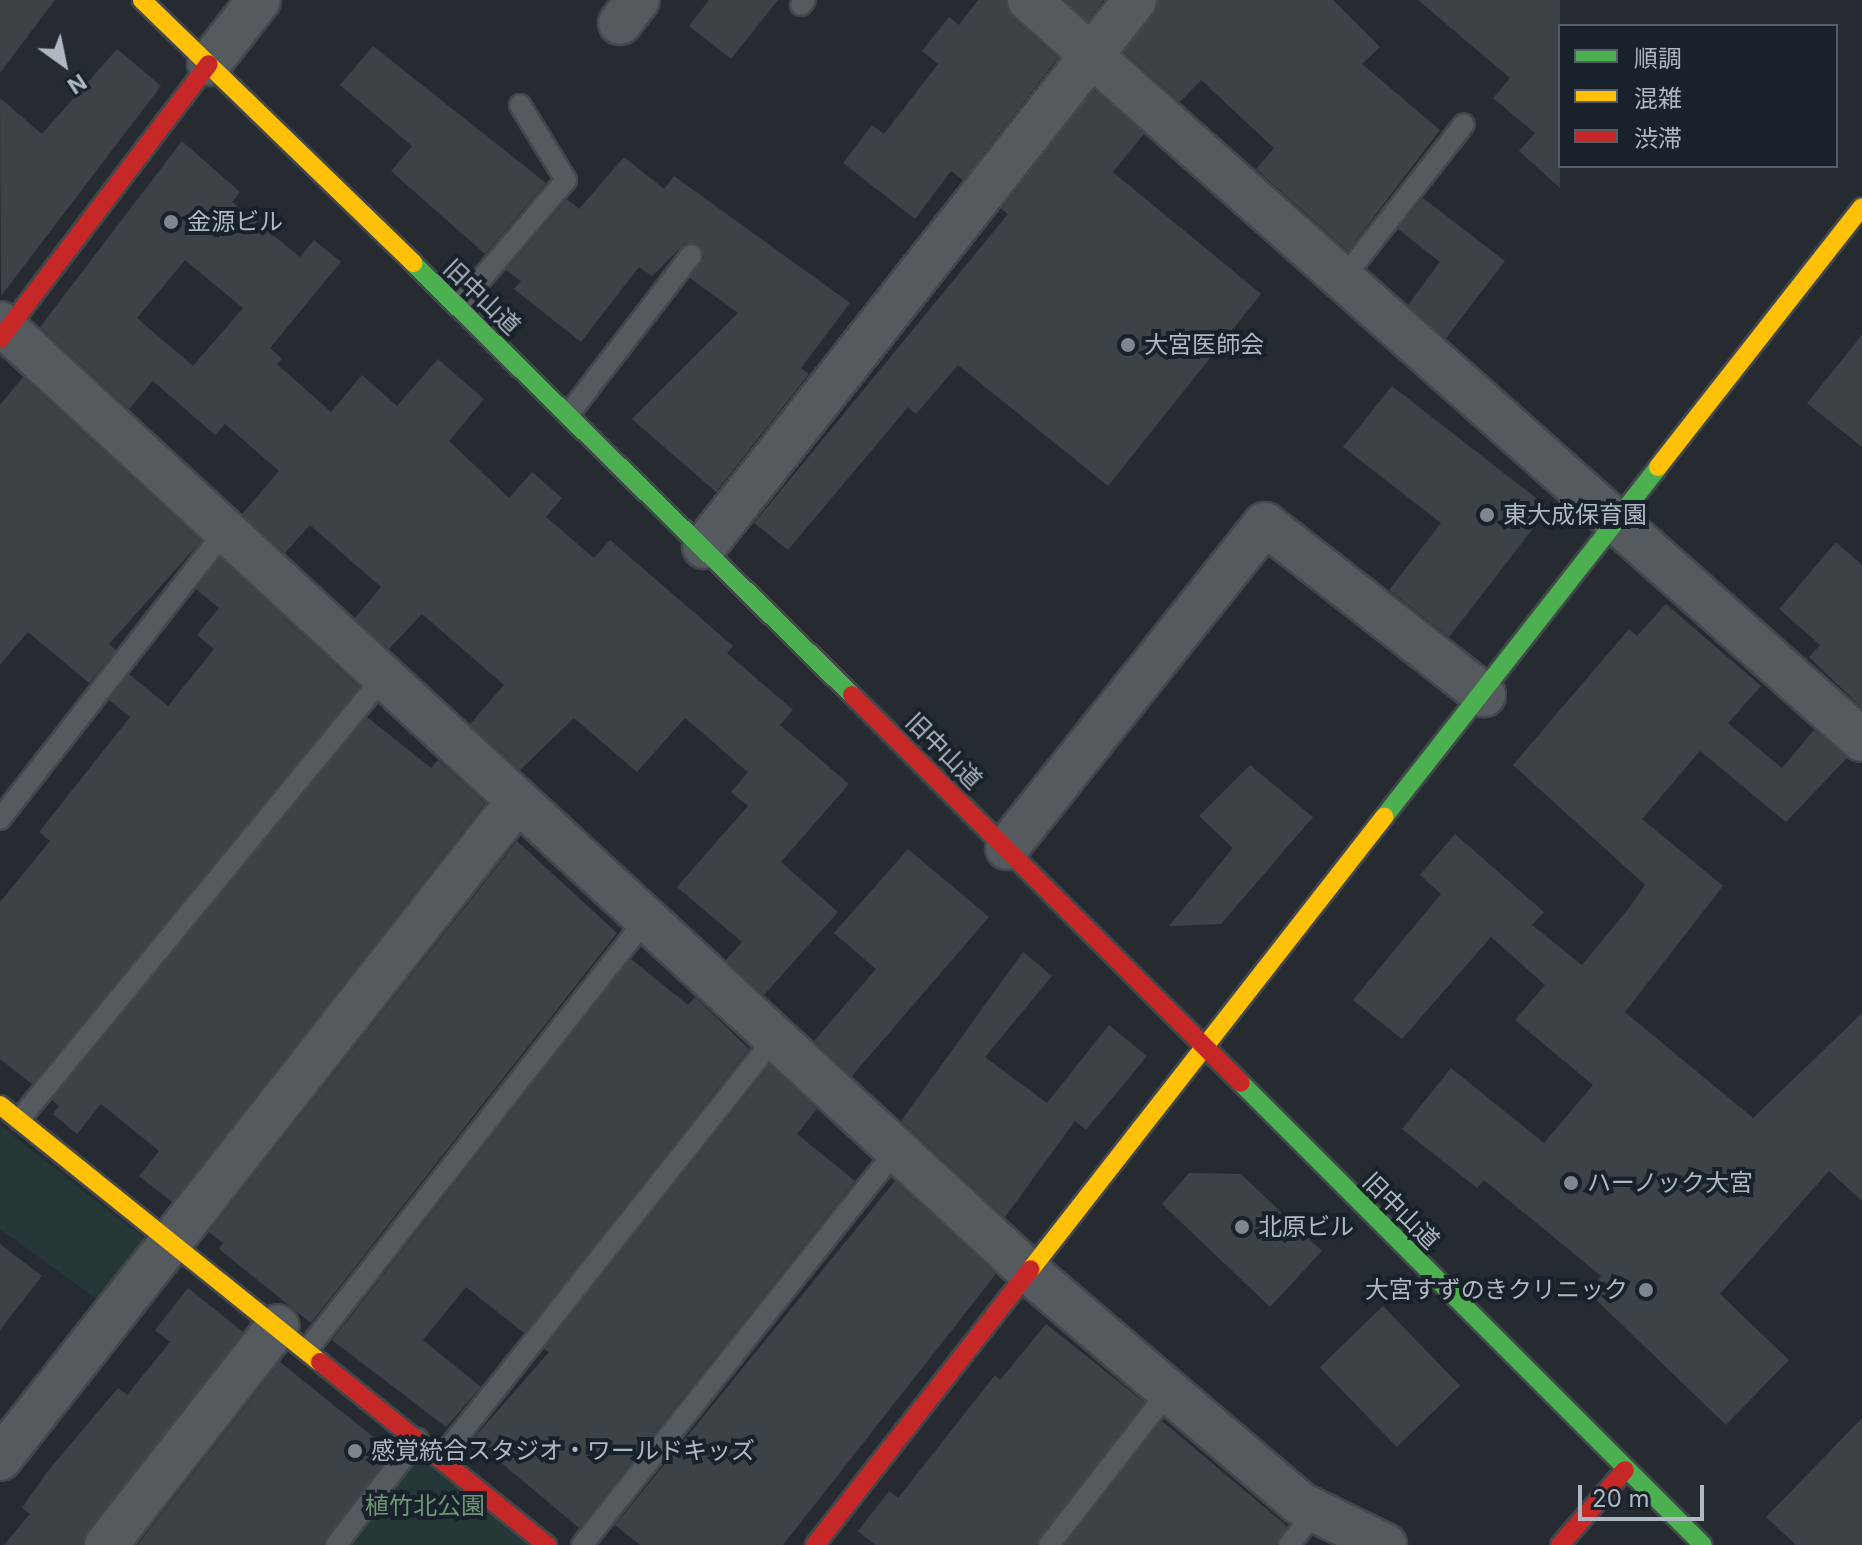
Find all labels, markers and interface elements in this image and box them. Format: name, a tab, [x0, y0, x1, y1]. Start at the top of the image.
north arrow	[24, 24, 104, 104]
legend	[1558, 24, 1838, 168]
text: 順調	[1634, 44, 1682, 73]
text: N	[63, 69, 91, 100]
text: 混雑	[1634, 84, 1682, 113]
text: 渋滞	[1634, 124, 1682, 153]
place label: 金源ビル	[187, 208, 283, 236]
marker: 金源ビル	[162, 213, 180, 231]
street label: 旧中山道	[437, 253, 527, 341]
place label: 大宮医師会	[1144, 331, 1264, 359]
marker: 大宮医師会	[1119, 336, 1137, 354]
place label: 東大成保育園	[1503, 501, 1647, 529]
marker: 東大成保育園	[1478, 506, 1496, 524]
street label: 旧中山道	[900, 707, 988, 795]
street label: 旧中山道	[1357, 1167, 1445, 1255]
place label: ハーノック大宮	[1587, 1169, 1755, 1197]
marker: ハーノック大宮	[1562, 1174, 1580, 1192]
place label: 北原ビル	[1258, 1213, 1354, 1241]
marker: 北原ビル	[1233, 1218, 1251, 1236]
place label: 大宮すずのきクリニック	[1364, 1276, 1628, 1304]
marker: 大宮すずのきクリニック	[1635, 1279, 1657, 1301]
place label: 感覚統合スタジオ・ワールドキッズ	[371, 1437, 755, 1465]
marker: 感覚統合スタジオ・ワールドキッズ	[346, 1442, 364, 1460]
scale bar	[1582, 1469, 1708, 1519]
text: 20 m	[1592, 1484, 1650, 1513]
park label: 植竹北公園	[365, 1492, 485, 1520]

